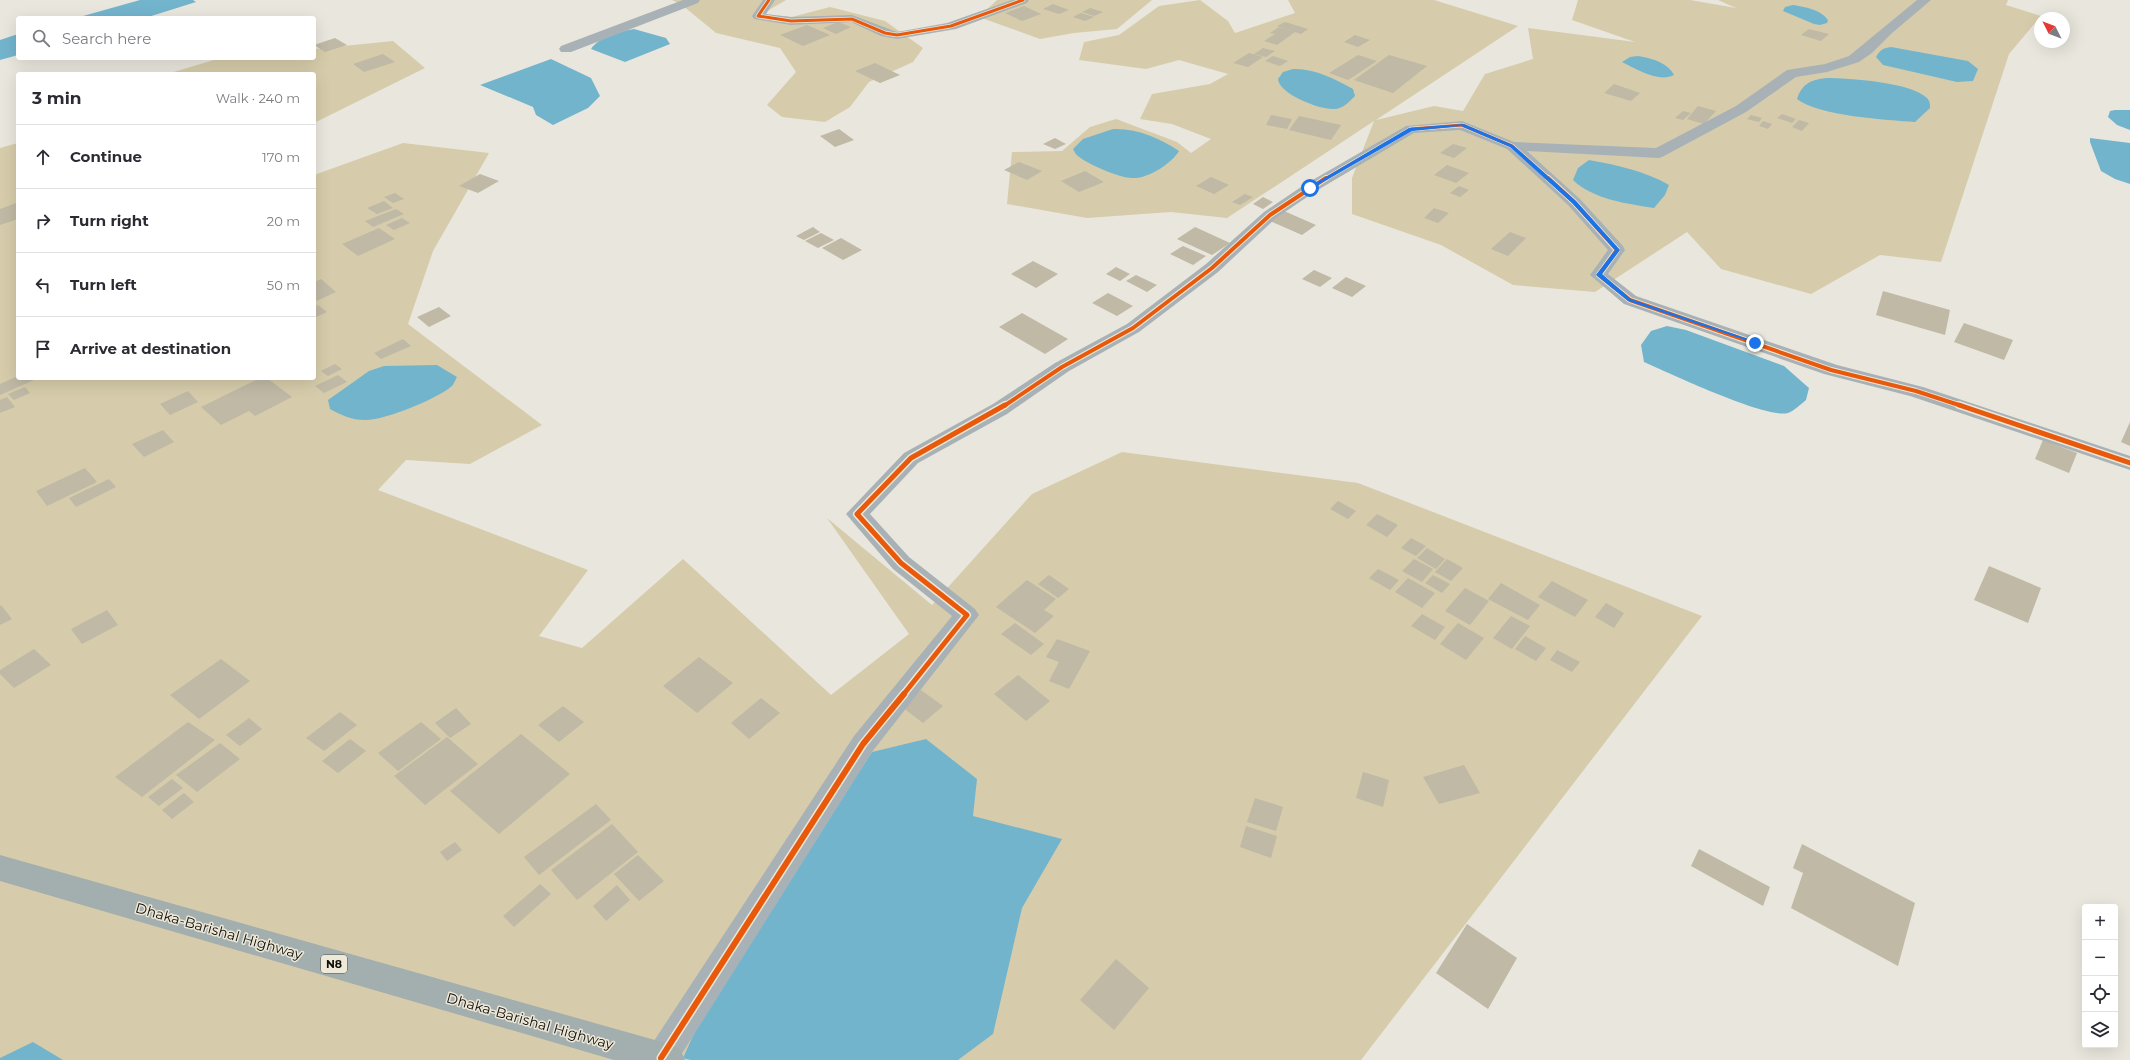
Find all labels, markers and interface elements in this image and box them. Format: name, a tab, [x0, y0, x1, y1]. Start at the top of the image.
north arrow	[2034, 12, 2070, 48]
search box	[16, 16, 316, 60]
icon: search	[30, 27, 52, 49]
text: Search here	[62, 29, 151, 48]
text: 3 min	[32, 88, 82, 108]
text: Walk · 240 m	[216, 90, 300, 106]
icon: ahead	[32, 146, 54, 168]
text: Continue	[70, 147, 142, 166]
text: 170 m	[262, 149, 300, 165]
route start	[1301, 179, 1319, 197]
icon: right	[32, 210, 54, 232]
text: Turn right	[70, 211, 149, 230]
text: 20 m	[267, 213, 300, 229]
icon: left	[32, 274, 54, 296]
text: Turn left	[70, 275, 137, 294]
text: 50 m	[267, 277, 300, 293]
route end	[1746, 334, 1764, 352]
icon: arrive	[32, 338, 54, 360]
text: Arrive at destination	[70, 339, 231, 358]
street label: Dhaka-Barishal Highway	[133, 899, 305, 964]
map controls	[2082, 904, 2118, 1048]
button: +	[2082, 904, 2118, 940]
button: −	[2082, 940, 2118, 976]
road number: N8	[321, 955, 347, 973]
button: locate	[2082, 976, 2118, 1012]
street label: Dhaka-Barishal Highway	[444, 989, 616, 1054]
button: layers	[2082, 1012, 2118, 1048]

